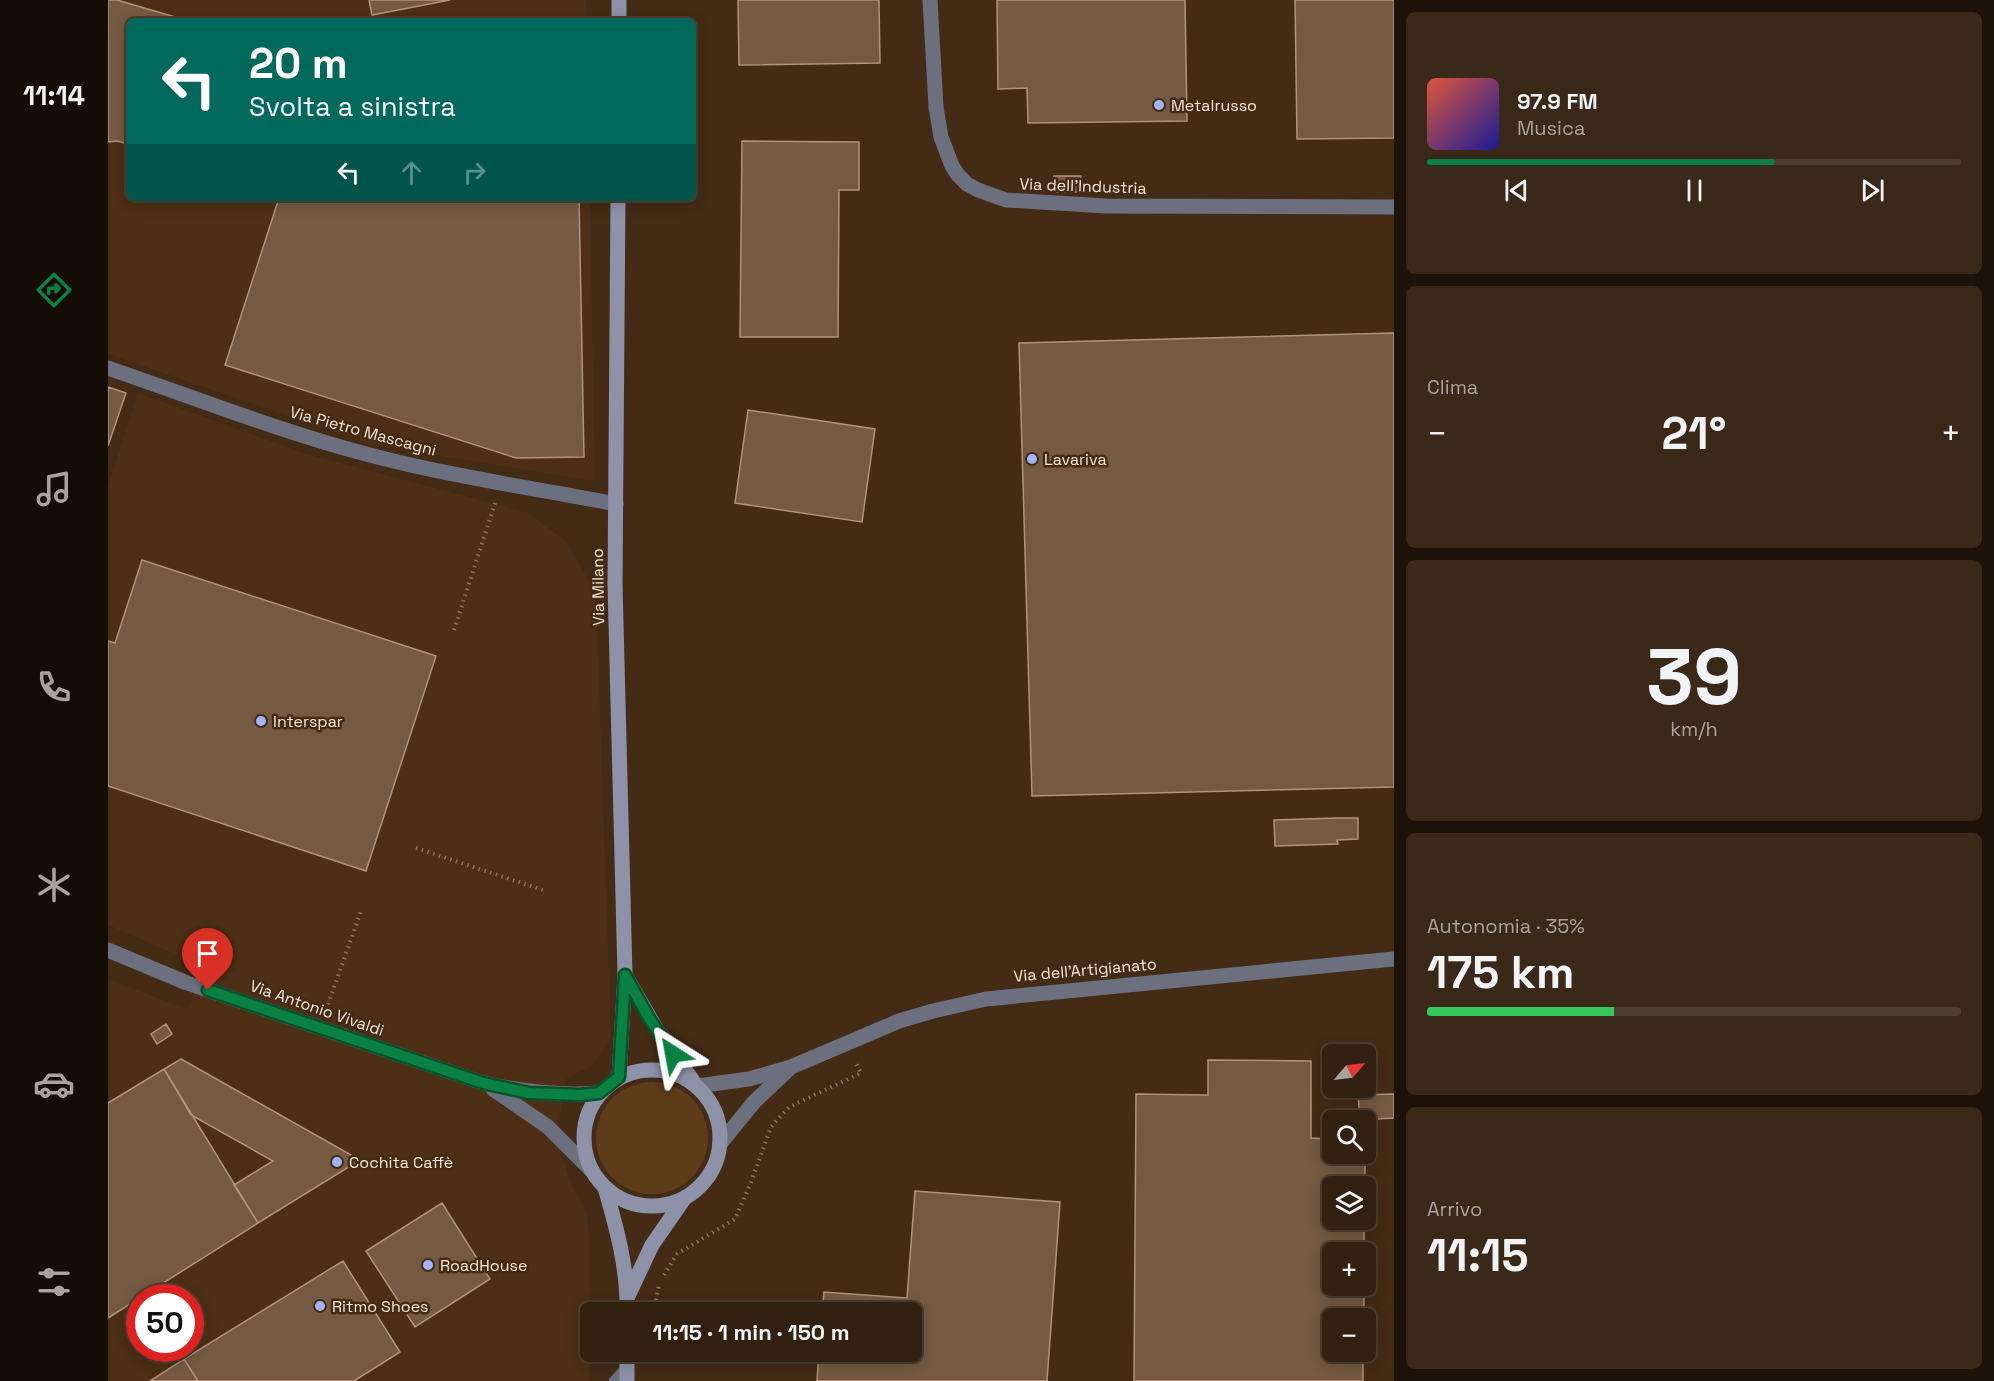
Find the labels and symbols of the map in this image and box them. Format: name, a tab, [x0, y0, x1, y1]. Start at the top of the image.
place label: Metalrusso	[1171, 95, 1257, 116]
marker: Metalrusso	[1152, 98, 1166, 112]
street label: Via dell'Industria	[1019, 173, 1147, 199]
street label: Via Pietro Mascagni	[287, 401, 439, 461]
place label: Lavariva	[1044, 449, 1107, 470]
marker: Lavariva	[1025, 452, 1039, 466]
street label: Via Milano	[587, 548, 609, 626]
place label: Interspar	[273, 711, 343, 732]
marker: Interspar	[254, 714, 268, 728]
pin	[182, 928, 233, 990]
street label: Via dell'Artigianato	[1013, 953, 1157, 987]
street label: Via Antonio Vivaldi	[247, 975, 387, 1041]
position arrow	[641, 1022, 705, 1086]
north arrow	[1322, 1044, 1376, 1098]
place label: Cochita Caffè	[349, 1152, 453, 1173]
marker: Cochita Caffè	[330, 1155, 344, 1169]
place label: RoadHouse	[440, 1255, 527, 1276]
marker: RoadHouse	[421, 1258, 435, 1272]
speed limit sign: 50	[126, 1284, 204, 1362]
place label: Ritmo Shoes	[332, 1296, 429, 1317]
marker: Ritmo Shoes	[313, 1299, 327, 1313]

